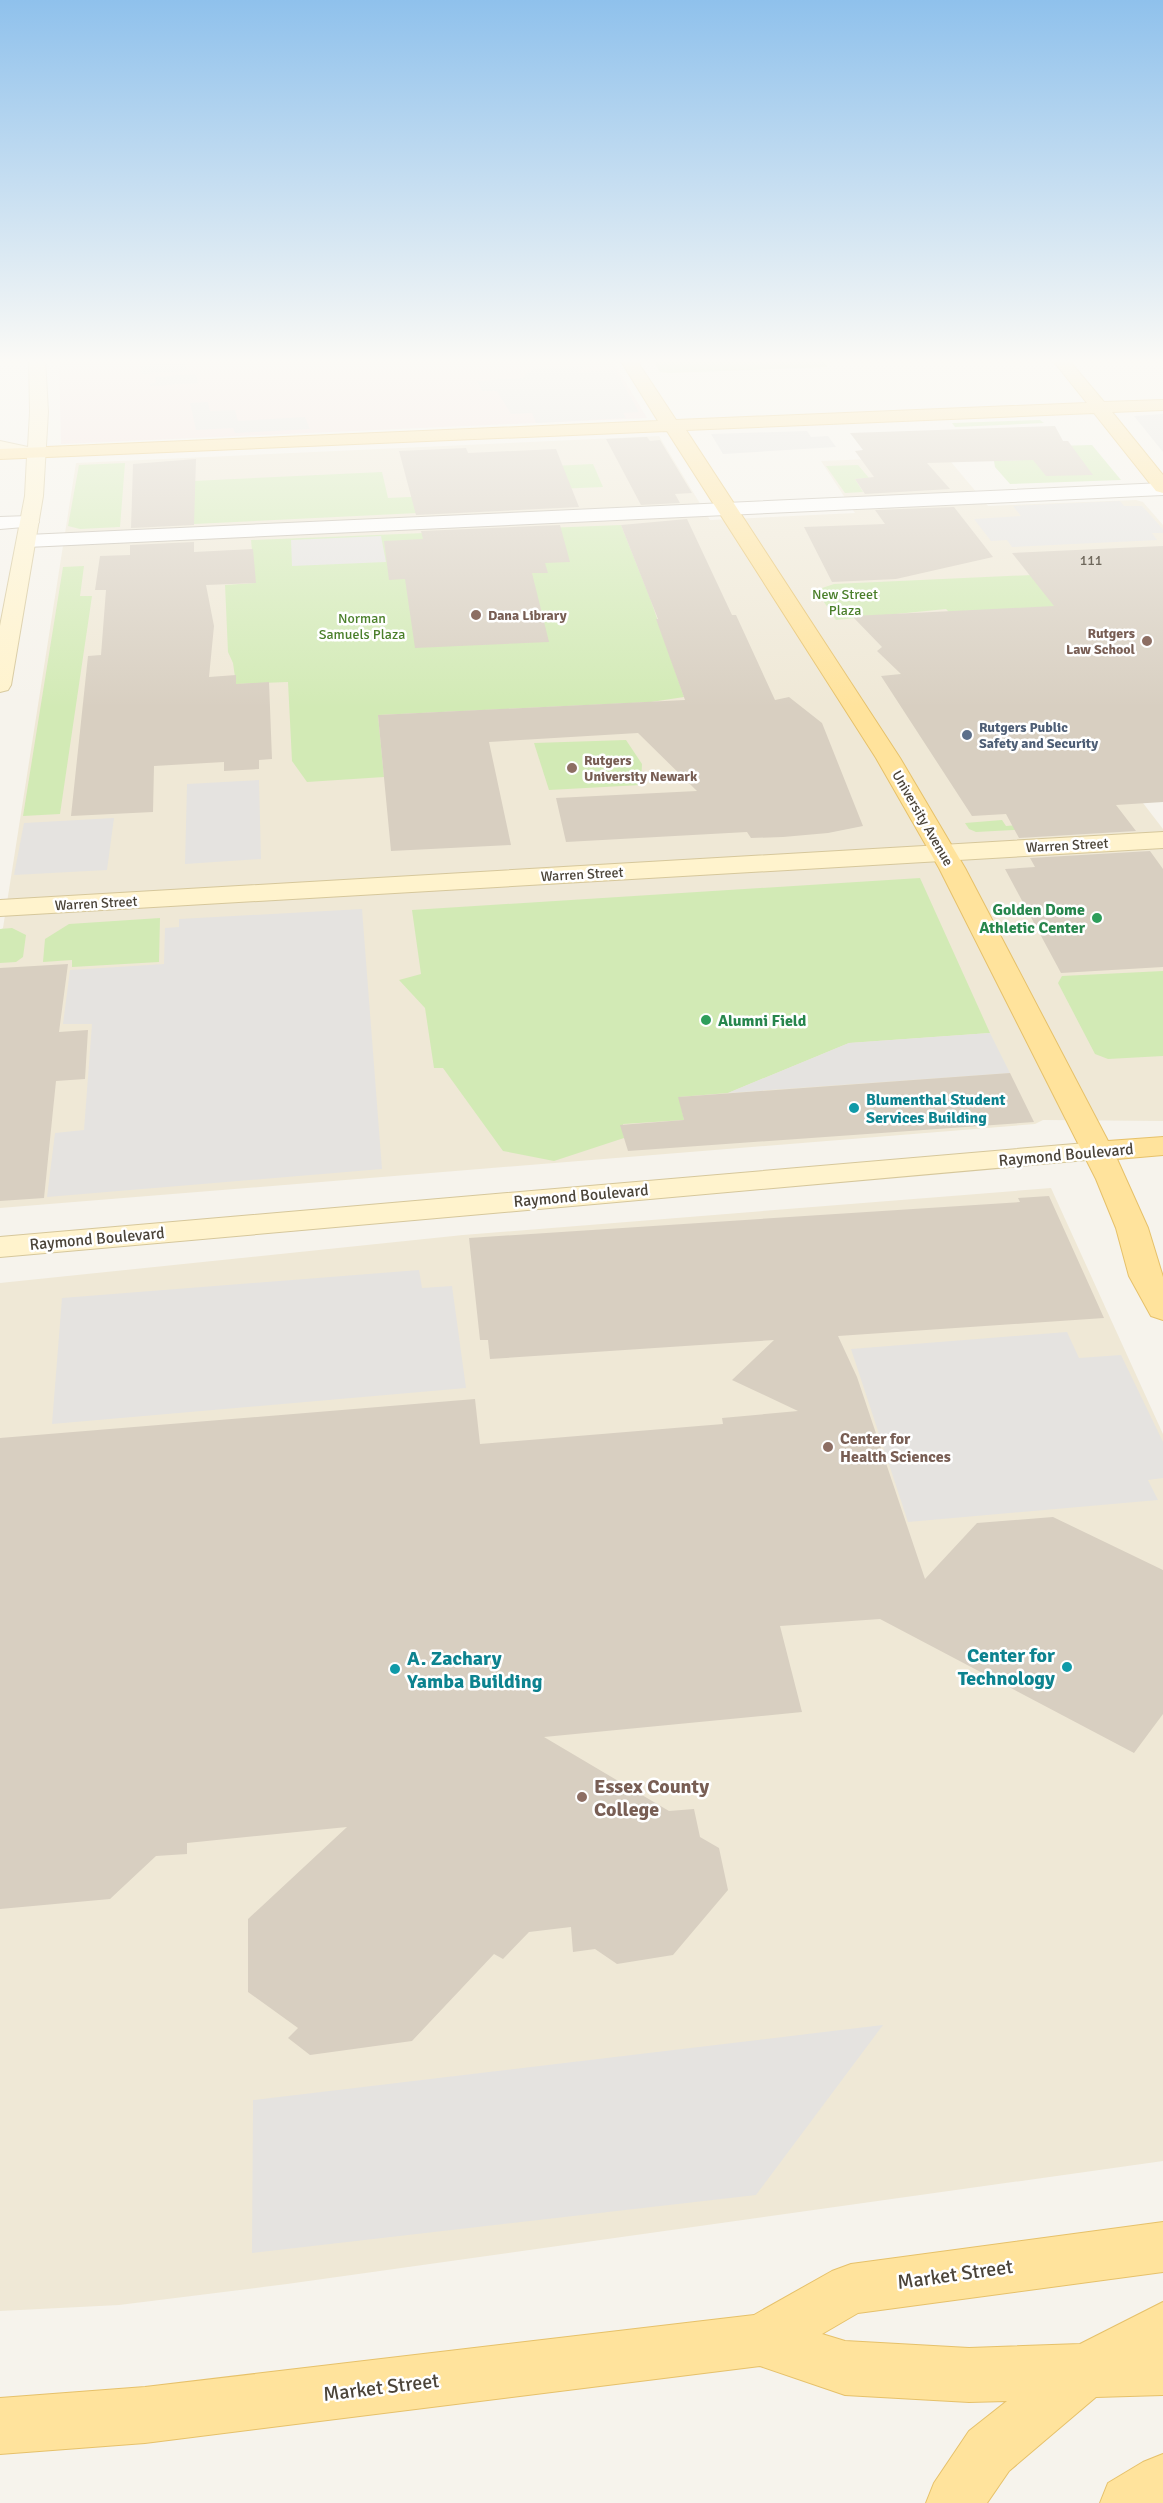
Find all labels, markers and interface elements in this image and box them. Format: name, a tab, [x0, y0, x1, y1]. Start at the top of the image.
house number: 111	[1080, 552, 1102, 569]
park label: New Street Plaza	[812, 586, 878, 619]
place label: Dana Library	[488, 607, 567, 624]
marker: Dana Library	[469, 608, 483, 622]
park label: Norman Samuels Plaza	[319, 610, 405, 643]
place label: Rutgers Law School	[1066, 625, 1136, 658]
marker: Rutgers Law School	[1140, 634, 1154, 648]
place label: Rutgers Public Safety and Security	[979, 719, 1098, 752]
marker: Rutgers Public Safety and Security	[960, 728, 974, 742]
place label: Rutgers University Newark	[584, 752, 698, 785]
marker: Rutgers University Newark	[565, 761, 579, 775]
street label: University Avenue	[888, 768, 957, 869]
street label: Warren Street	[1025, 835, 1109, 856]
street label: Warren Street	[540, 864, 624, 885]
street label: Warren Street	[54, 893, 138, 914]
place label: Golden Dome Athletic Center	[979, 900, 1086, 938]
marker: Golden Dome Athletic Center	[1090, 911, 1104, 925]
place label: Alumni Field	[718, 1011, 807, 1031]
marker: Alumni Field	[699, 1013, 713, 1027]
place label: Blumenthal Student Services Building	[866, 1090, 1005, 1128]
marker: Blumenthal Student Services Building	[847, 1101, 861, 1115]
street label: Raymond Boulevard	[998, 1139, 1134, 1171]
street label: Raymond Boulevard	[513, 1180, 649, 1212]
street label: Raymond Boulevard	[29, 1223, 165, 1255]
place label: Center for Health Sciences	[840, 1429, 951, 1467]
marker: Center for Health Sciences	[821, 1440, 835, 1454]
place label: Center for Technology	[958, 1643, 1055, 1691]
place label: A. Zachary Yamba Building	[406, 1646, 543, 1694]
marker: Center for Technology	[1060, 1660, 1074, 1674]
marker: A. Zachary Yamba Building	[388, 1662, 402, 1676]
place label: Essex County College	[594, 1774, 709, 1822]
marker: Essex County College	[575, 1790, 589, 1804]
street label: Market Street	[895, 2254, 1015, 2295]
street label: Market Street	[322, 2368, 441, 2407]

